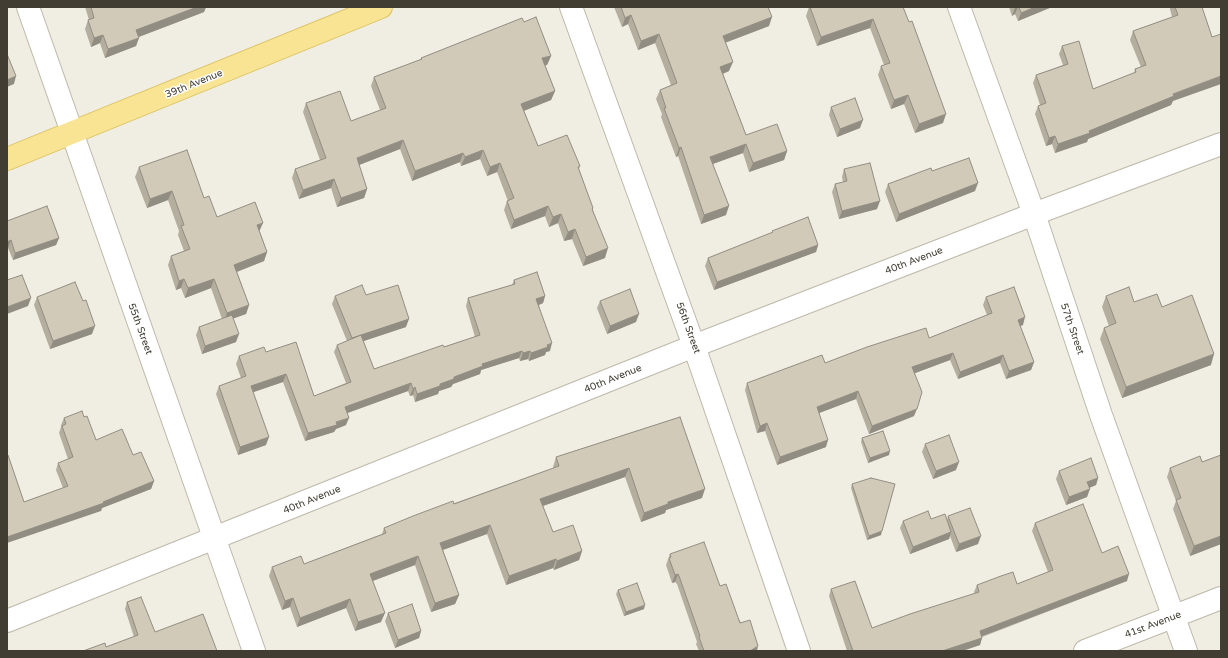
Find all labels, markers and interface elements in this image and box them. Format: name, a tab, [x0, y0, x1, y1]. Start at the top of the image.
street label: 39th Avenue	[164, 67, 224, 101]
street label: 40th Avenue	[883, 244, 945, 278]
street label: 56th Street	[673, 301, 703, 355]
street label: 55th Street	[125, 302, 155, 356]
street label: 57th Street	[1058, 302, 1086, 356]
street label: 40th Avenue	[583, 362, 643, 396]
street label: 40th Avenue	[282, 483, 342, 517]
street label: 41st Avenue	[1123, 609, 1183, 641]

